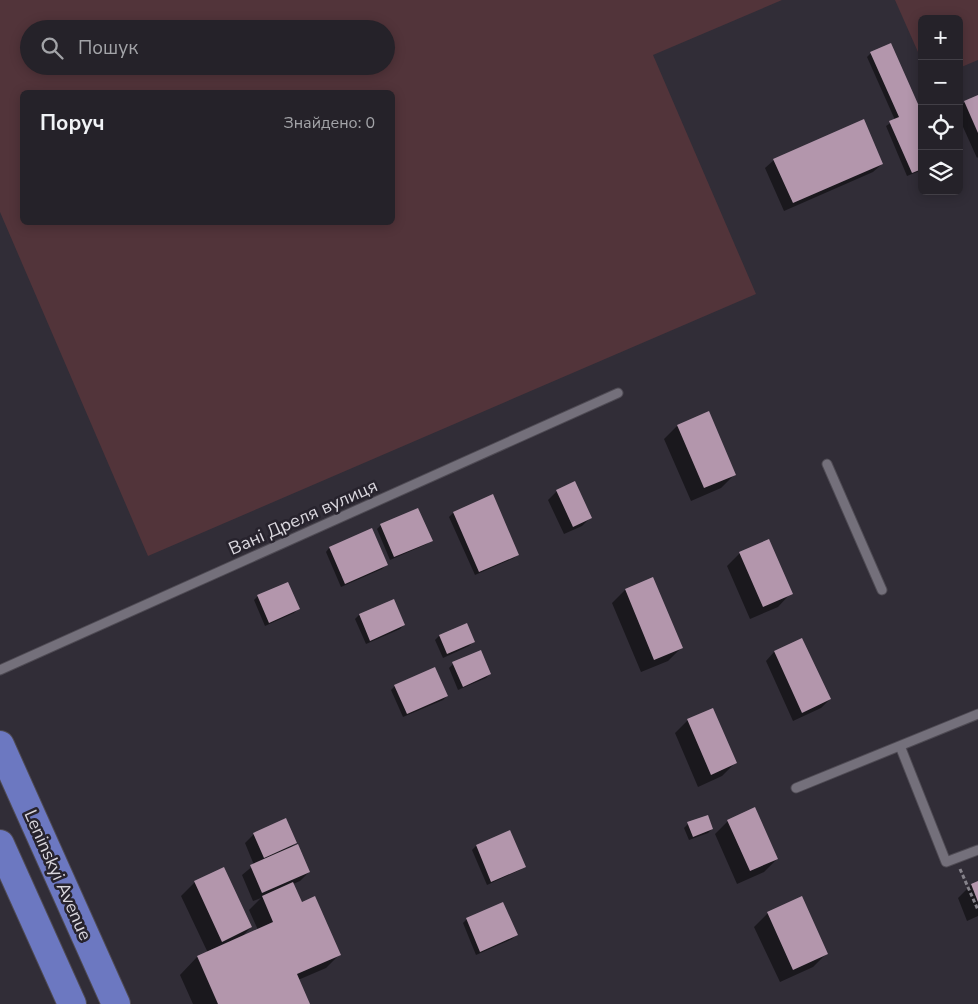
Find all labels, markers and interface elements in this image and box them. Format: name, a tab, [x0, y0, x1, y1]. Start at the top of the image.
map controls	[918, 15, 963, 195]
button: +	[918, 15, 963, 60]
search box	[20, 20, 395, 75]
icon: search	[38, 34, 66, 62]
text: Пошук	[78, 35, 138, 61]
button: −	[918, 60, 963, 105]
button: locate	[918, 105, 963, 150]
text: Поруч	[40, 109, 105, 137]
text: Знайдено: 0	[283, 112, 375, 134]
button: layers	[918, 150, 963, 195]
street label: Вані Дреля вулиця	[225, 473, 381, 561]
street label: Leninskyi Avenue	[18, 806, 98, 944]

